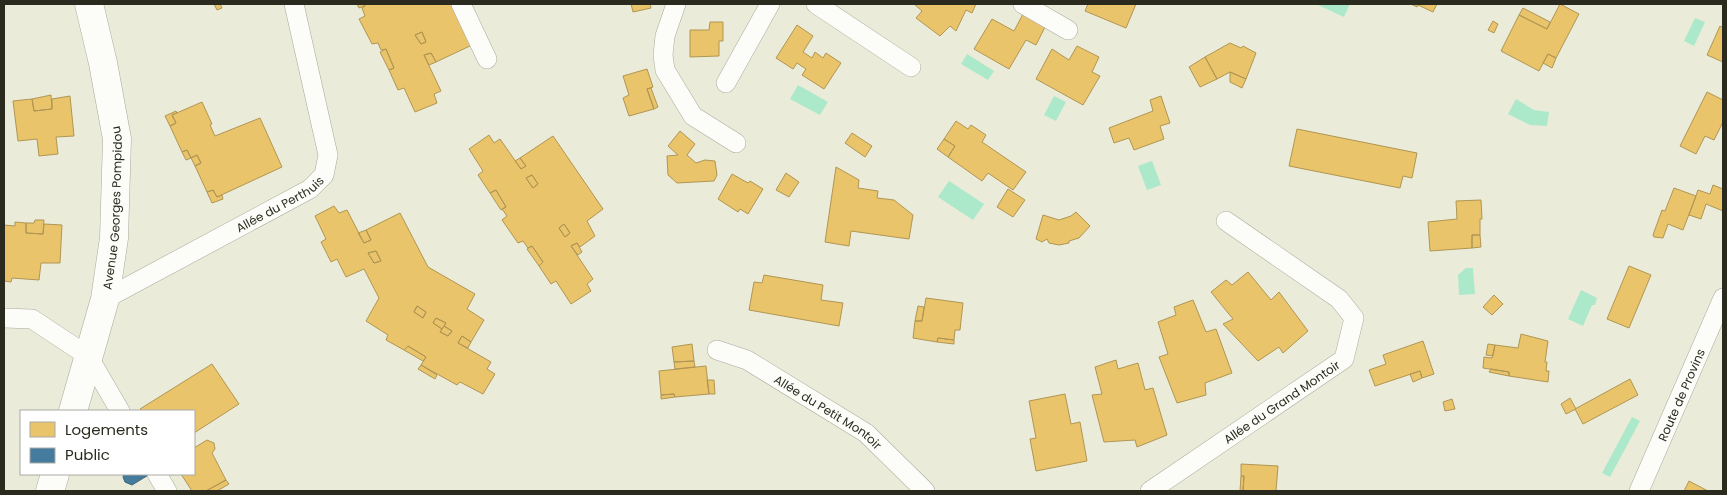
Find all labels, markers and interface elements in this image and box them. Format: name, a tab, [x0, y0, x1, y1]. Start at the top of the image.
street label: Avenue Georges Pompidou	[98, 125, 126, 291]
street label: Allée du Perthuis	[233, 172, 327, 236]
street label: Route de Provins	[1653, 346, 1709, 444]
street label: Allée du Grand Montoir	[1220, 356, 1343, 447]
street label: Allée du Petit Montoir	[771, 370, 886, 453]
legend	[20, 410, 195, 475]
text: Logements	[65, 419, 148, 440]
text: Public	[65, 444, 110, 465]

